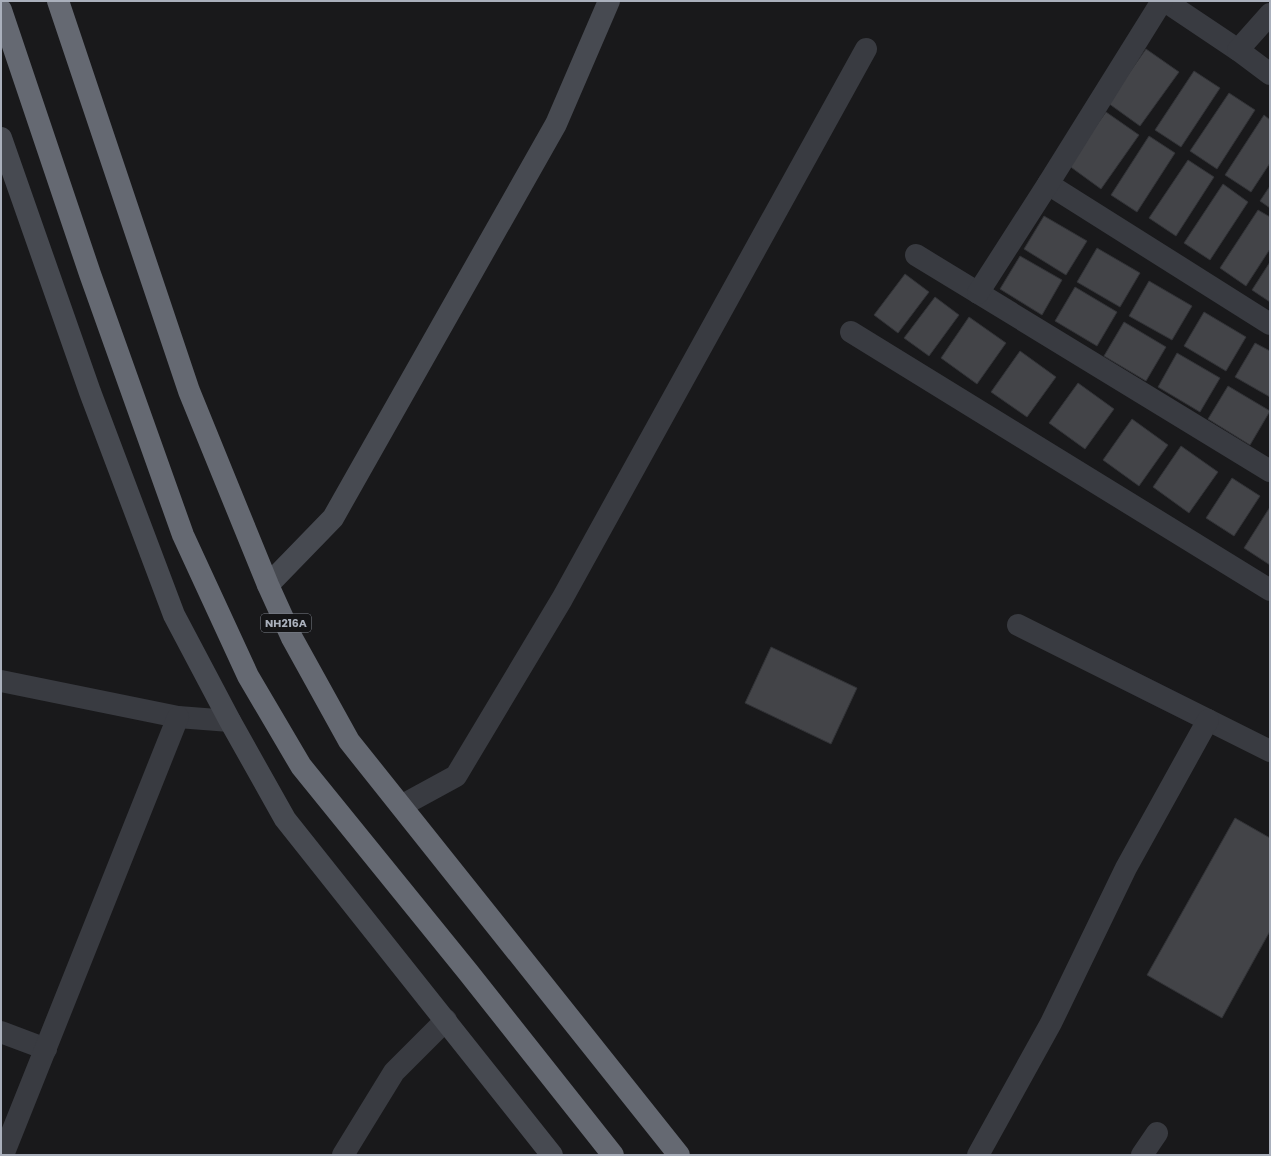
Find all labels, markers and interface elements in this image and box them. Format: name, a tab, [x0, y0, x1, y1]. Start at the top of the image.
road number: NH216A	[261, 614, 311, 632]

